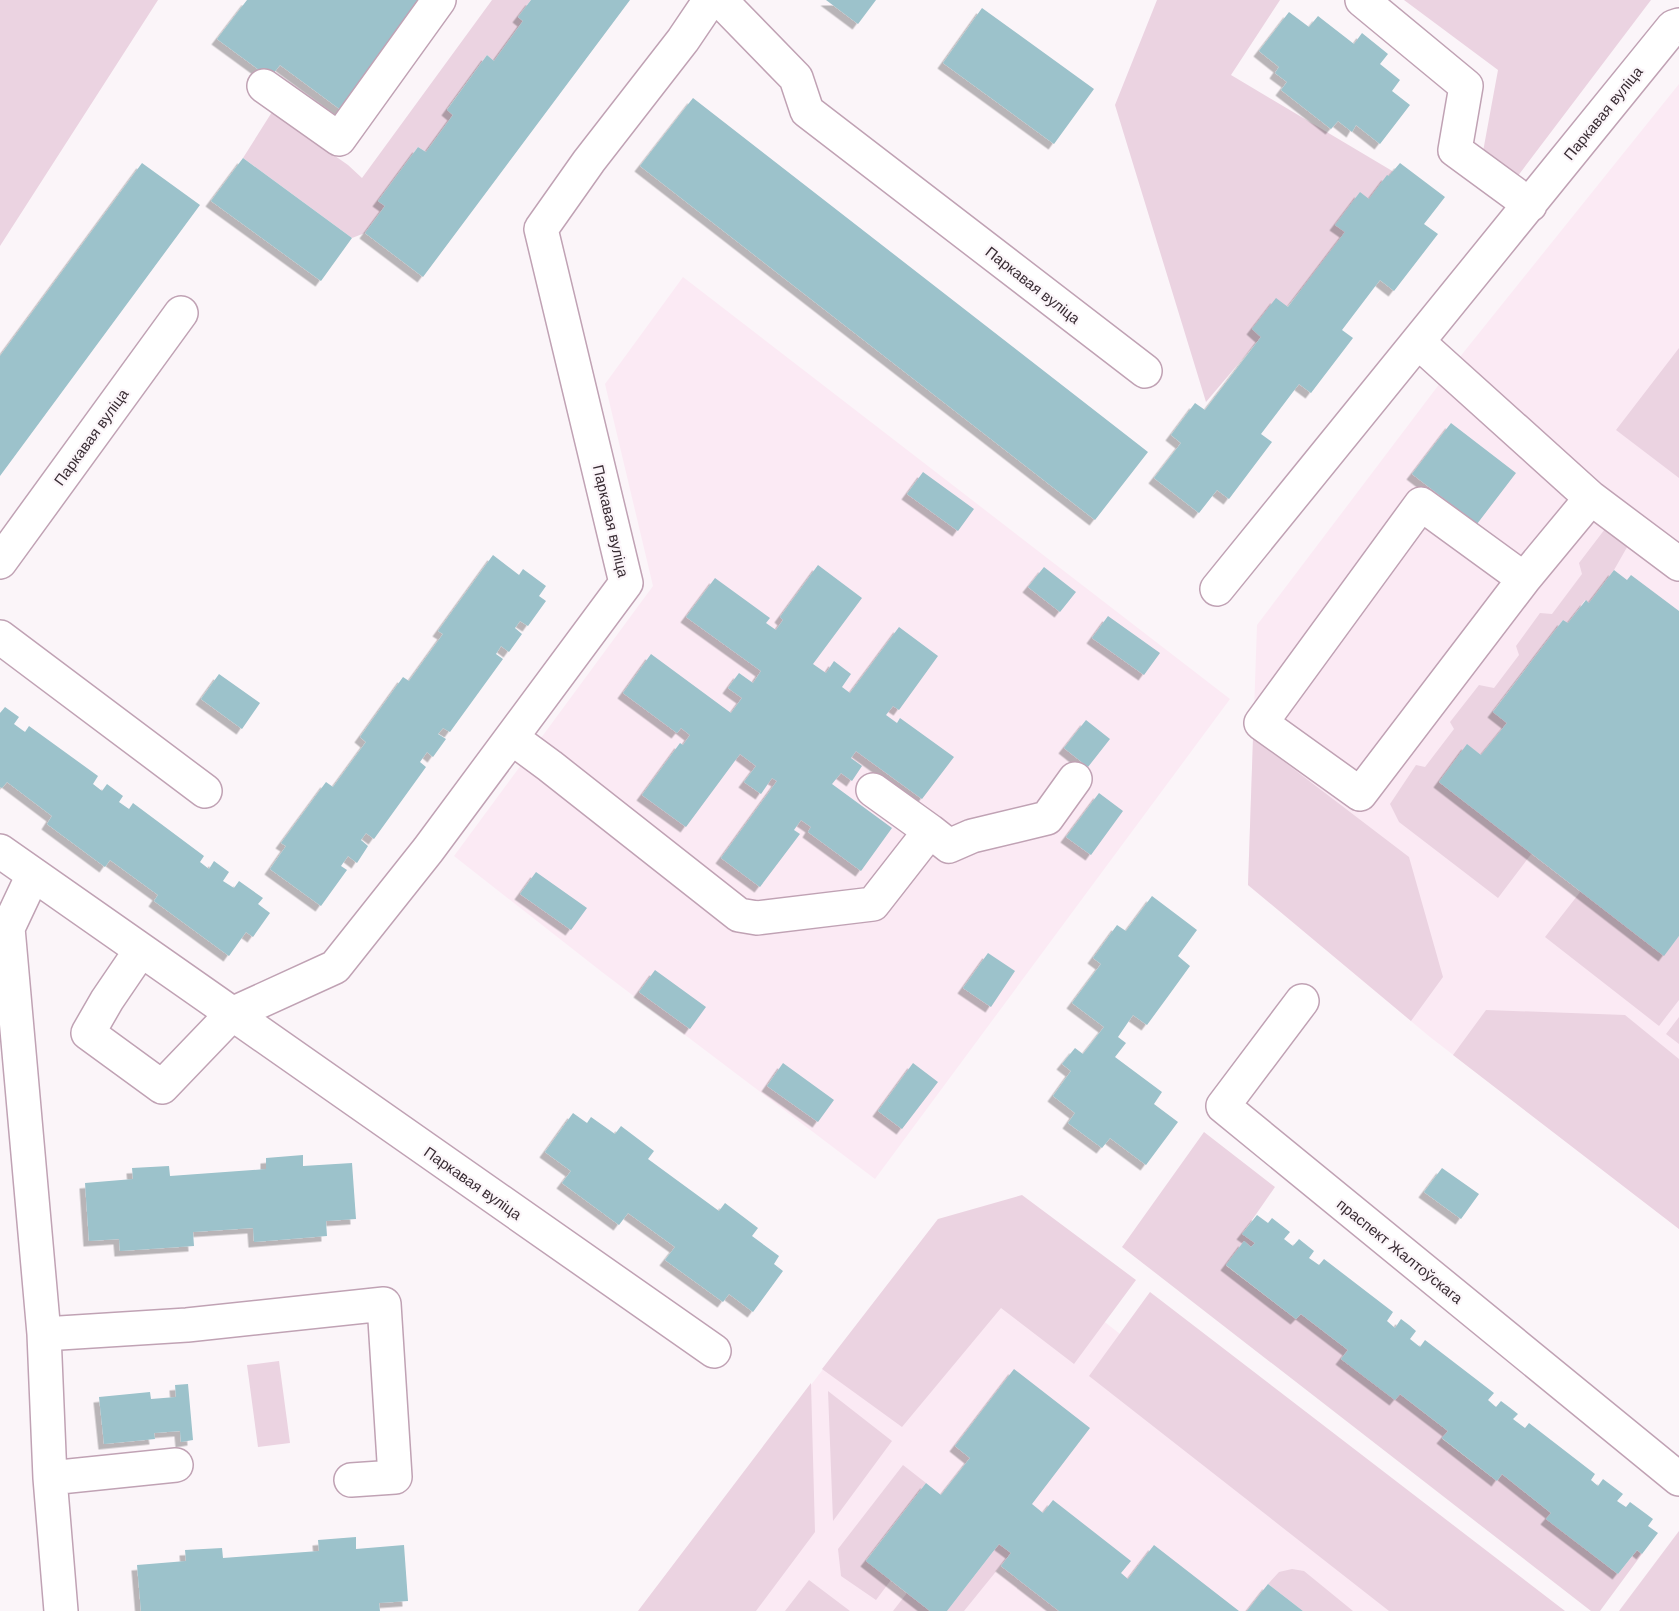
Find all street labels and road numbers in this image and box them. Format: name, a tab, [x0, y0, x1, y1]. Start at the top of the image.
street label: Паркавая вуліца	[1560, 62, 1646, 163]
street label: Паркавая вуліца	[982, 243, 1084, 327]
street label: Паркавая вуліца	[50, 385, 132, 489]
street label: Паркавая вуліца	[590, 463, 632, 580]
street label: Паркавая вуліца	[421, 1143, 525, 1223]
street label: праспект Жалтоўскага	[1334, 1195, 1467, 1307]

